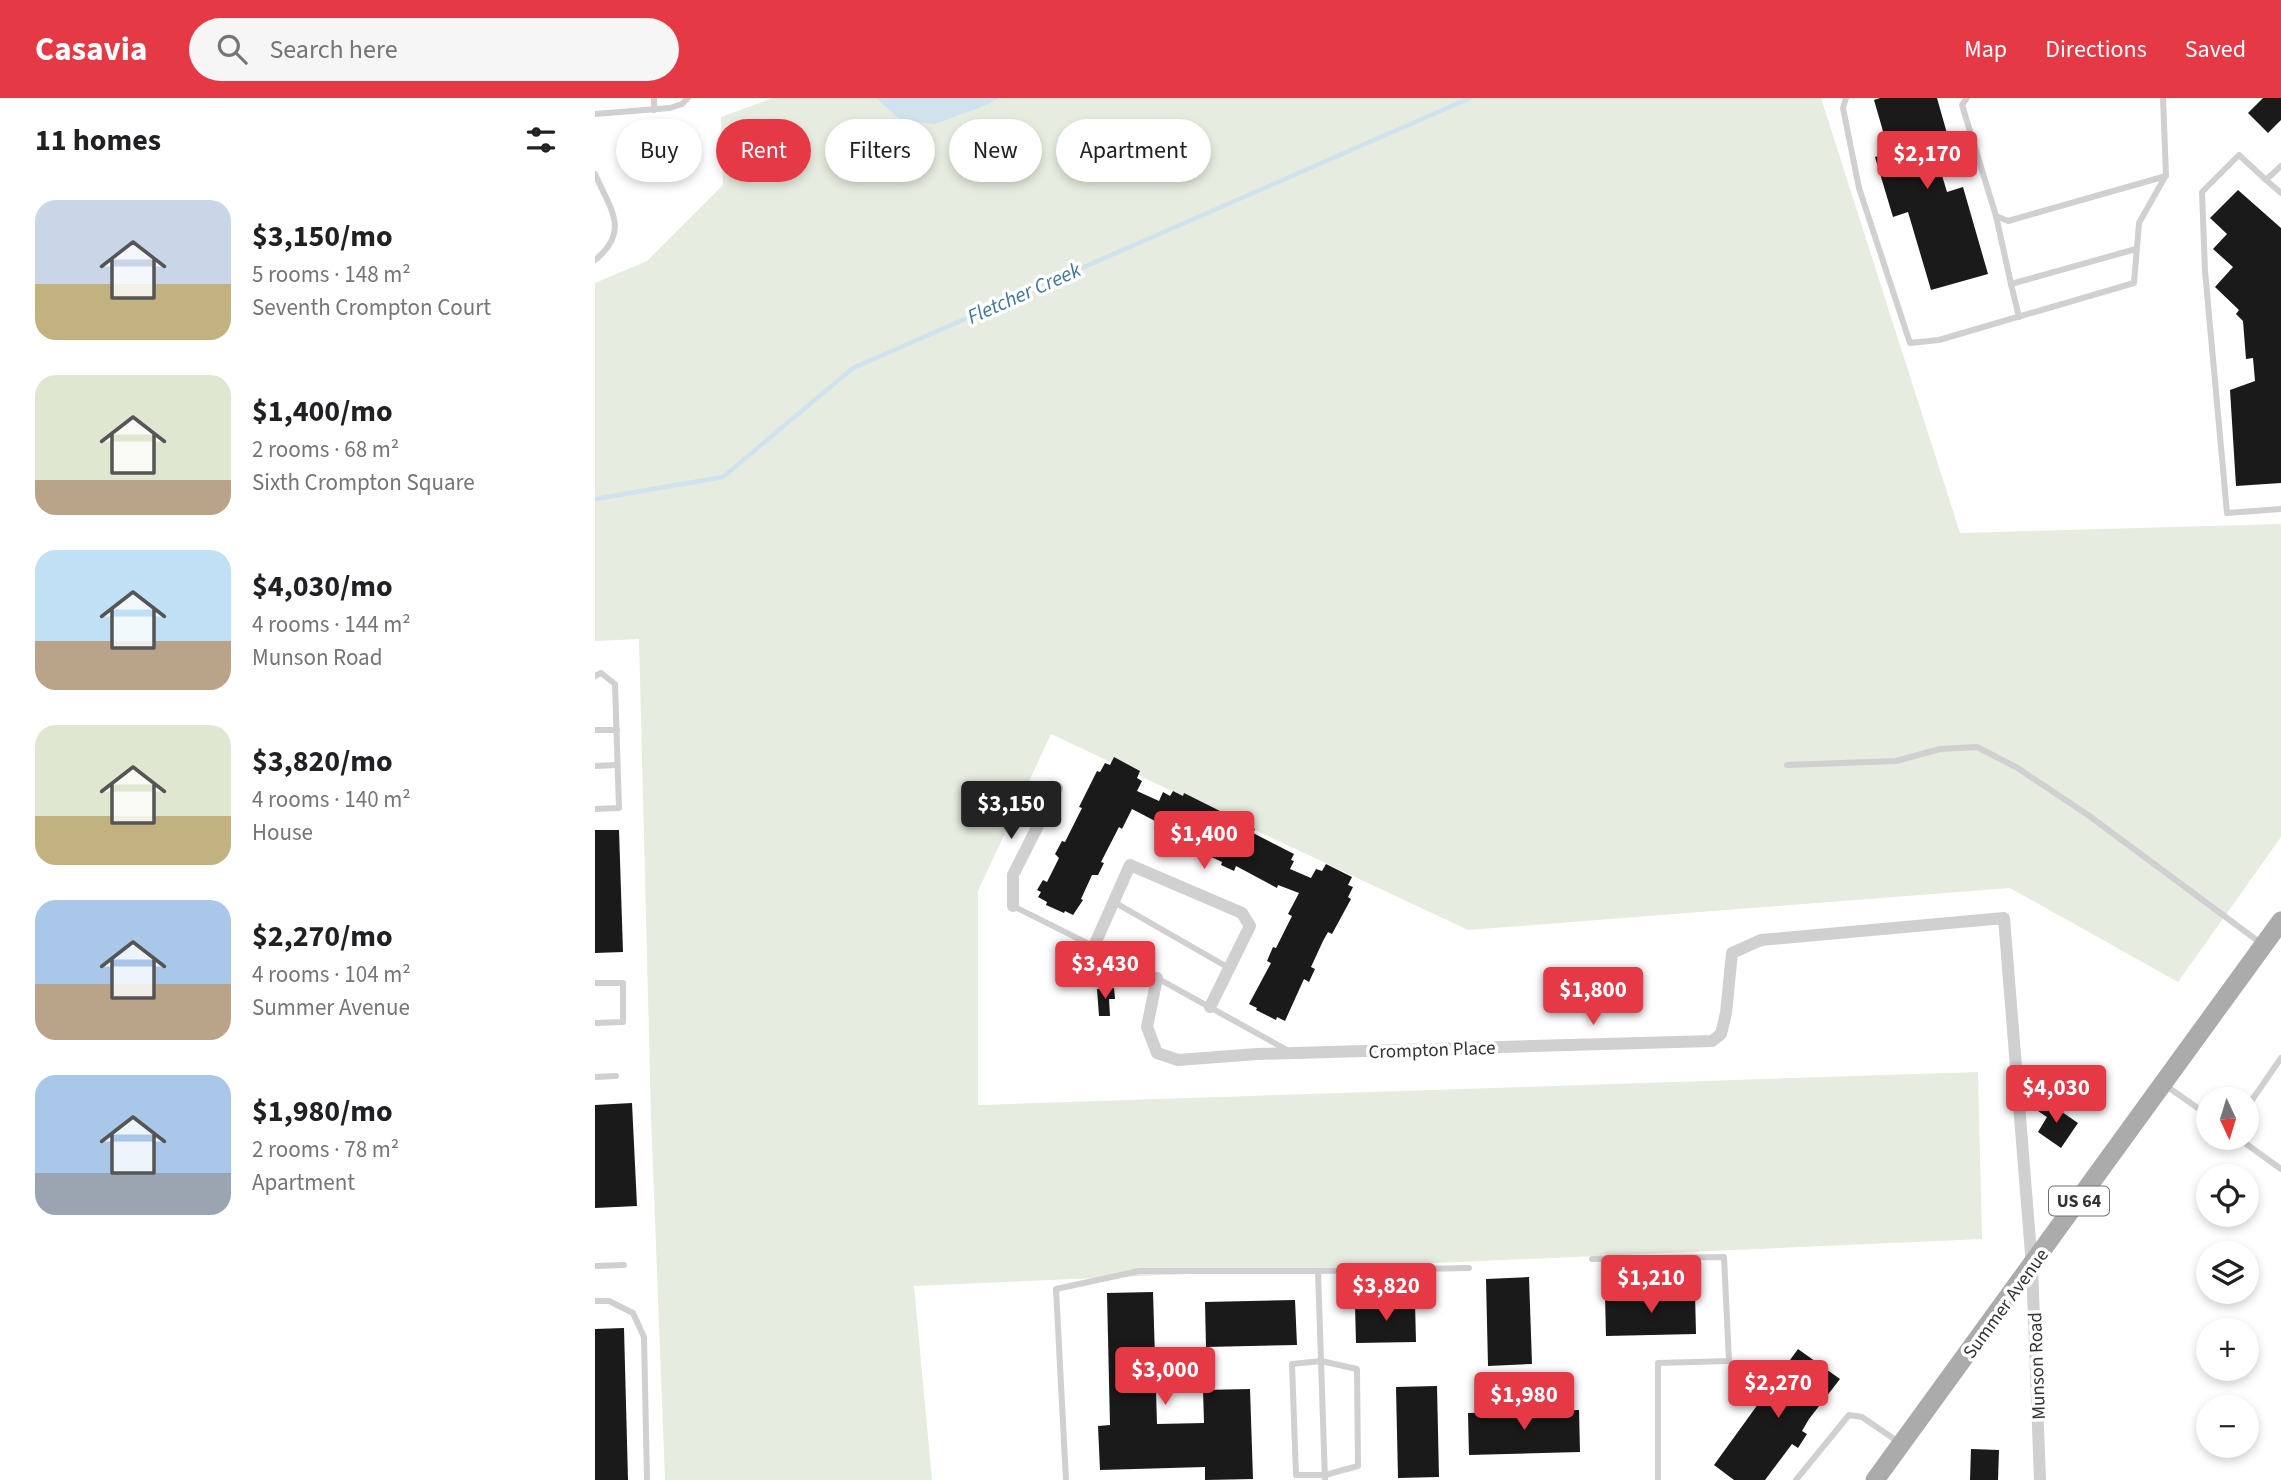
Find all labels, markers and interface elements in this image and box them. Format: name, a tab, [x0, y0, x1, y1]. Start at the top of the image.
search box	[189, 18, 679, 81]
text: Casavia	[35, 26, 147, 73]
icon: search	[213, 30, 251, 68]
text: Search here	[269, 31, 398, 68]
text: Map	[1964, 32, 2007, 67]
text: Directions	[2045, 32, 2147, 67]
text: Saved	[2185, 32, 2246, 67]
text: 11 homes	[35, 119, 161, 162]
chip: Buy	[616, 119, 702, 182]
chip: Rent	[716, 119, 811, 182]
chip: Filters	[825, 119, 935, 182]
chip: New	[949, 119, 1042, 182]
chip: Apartment	[1056, 119, 1211, 182]
icon: filters	[522, 121, 560, 159]
pin: $2,170	[1870, 132, 1984, 191]
text: $2,170	[1893, 137, 1961, 170]
text: $3,150/mo	[252, 215, 393, 258]
icon: home	[91, 228, 175, 312]
water label: Fletcher Creek	[962, 254, 1087, 331]
text: 5 rooms · 148 m²	[252, 258, 411, 291]
text: Seventh Crompton Court	[252, 291, 491, 324]
text: $1,400/mo	[252, 390, 393, 433]
icon: home	[91, 403, 175, 487]
text: 2 rooms · 68 m²	[252, 433, 399, 466]
text: Sixth Crompton Square	[252, 466, 475, 499]
text: $4,030/mo	[252, 565, 393, 608]
icon: home	[91, 578, 175, 662]
text: 4 rooms · 144 m²	[252, 608, 411, 641]
text: Munson Road	[252, 641, 382, 674]
text: $3,820/mo	[252, 740, 393, 783]
icon: home	[91, 753, 175, 837]
pin: $3,150	[954, 782, 1068, 841]
text: 4 rooms · 140 m²	[252, 783, 411, 816]
text: $3,150	[977, 787, 1045, 820]
pin: $1,400	[1147, 812, 1261, 871]
text: House	[252, 816, 313, 849]
text: $1,400	[1170, 817, 1238, 850]
text: $2,270/mo	[252, 915, 393, 958]
icon: home	[91, 928, 175, 1012]
pin: $3,430	[1048, 942, 1162, 1001]
text: $3,430	[1071, 947, 1139, 980]
text: 4 rooms · 104 m²	[252, 958, 411, 991]
pin: $1,800	[1536, 968, 1650, 1027]
text: $1,800	[1559, 973, 1627, 1006]
text: Summer Avenue	[252, 991, 410, 1024]
street label: Crompton Place	[1368, 1035, 1496, 1066]
pin: $4,030	[1999, 1066, 2113, 1125]
text: $4,030	[2022, 1071, 2090, 1104]
north arrow	[2196, 1087, 2259, 1150]
map controls	[2196, 1087, 2259, 1458]
text: $1,980/mo	[252, 1090, 393, 1133]
icon: home	[91, 1103, 175, 1187]
text: 2 rooms · 78 m²	[252, 1133, 399, 1166]
button: locate	[2196, 1164, 2259, 1227]
text: Apartment	[252, 1166, 355, 1199]
road number: US 64	[2049, 1186, 2109, 1216]
button: layers	[2196, 1241, 2259, 1304]
street label: Summer Avenue	[1957, 1243, 2055, 1365]
pin: $1,210	[1594, 1256, 1708, 1315]
text: $1,210	[1617, 1261, 1685, 1294]
pin: $3,820	[1329, 1264, 1443, 1323]
text: $3,820	[1352, 1269, 1420, 1302]
street label: Munson Road	[2022, 1312, 2053, 1420]
button: +	[2196, 1318, 2259, 1381]
pin: $3,000	[1108, 1348, 1222, 1407]
text: $3,000	[1131, 1353, 1199, 1386]
pin: $2,270	[1721, 1360, 1835, 1420]
text: $2,270	[1744, 1366, 1812, 1399]
pin: $1,980	[1467, 1372, 1581, 1432]
text: $1,980	[1490, 1378, 1558, 1411]
button: −	[2196, 1395, 2259, 1458]

